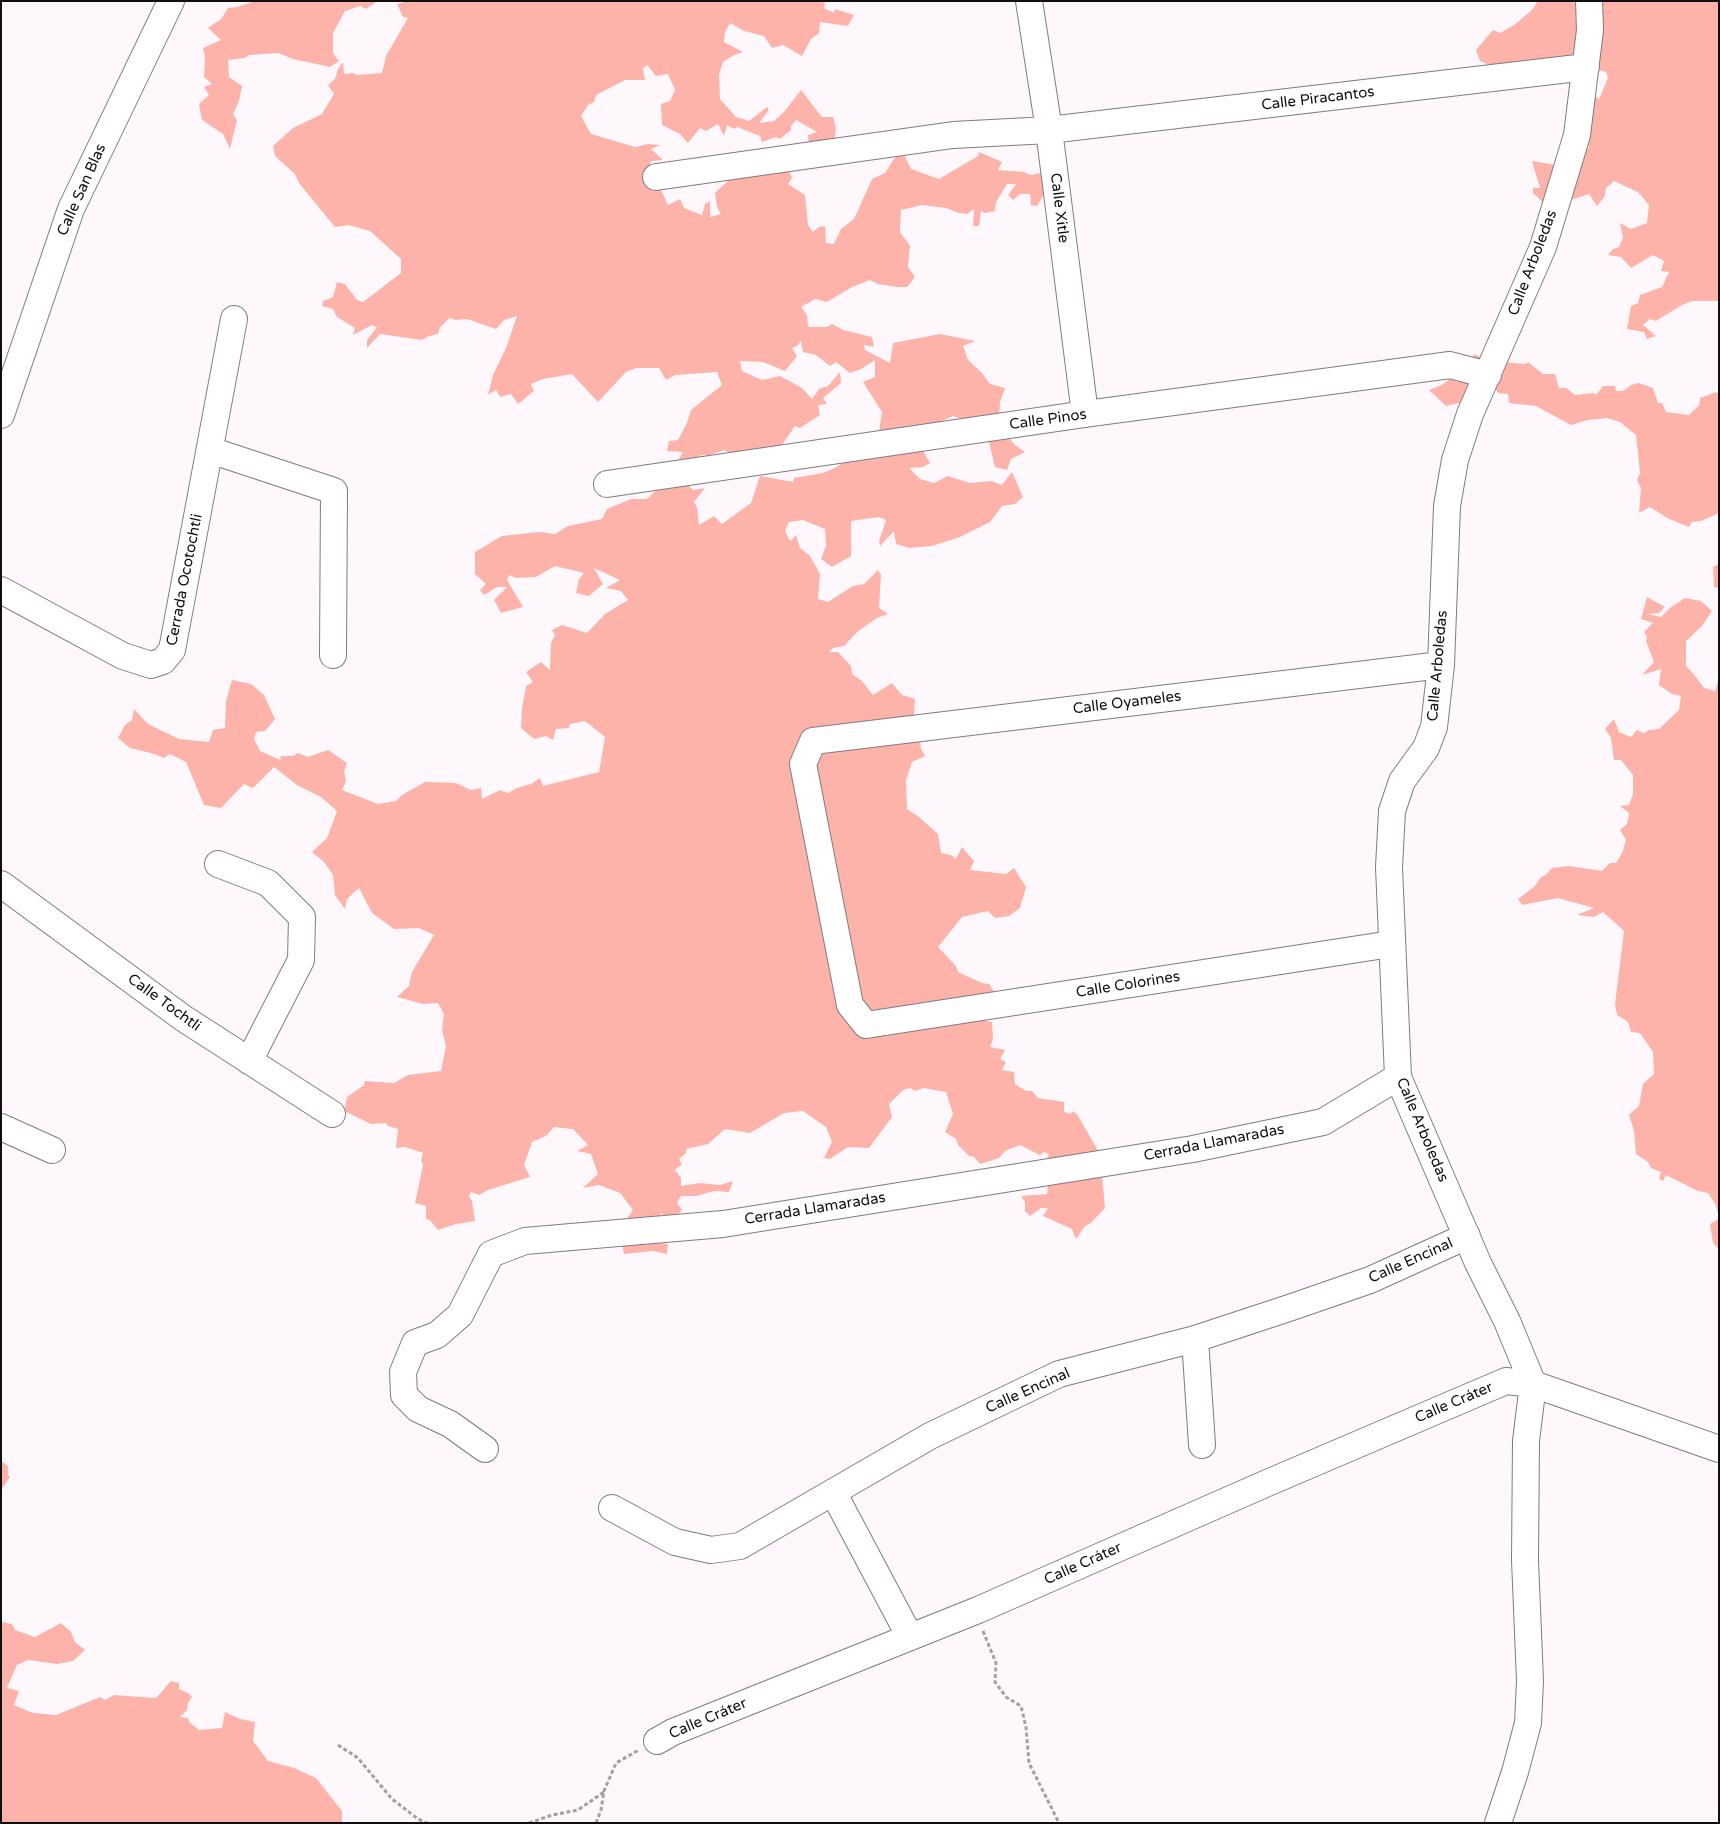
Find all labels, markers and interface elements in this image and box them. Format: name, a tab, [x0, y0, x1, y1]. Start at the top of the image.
street label: Calle Piracantos	[1260, 83, 1376, 115]
street label: Calle San Blas	[54, 141, 110, 239]
street label: Calle Xitle	[1046, 172, 1072, 244]
street label: Calle Arboledas	[1505, 208, 1561, 318]
street label: Calle Pinos	[1008, 406, 1088, 434]
street label: Cerrada Ocotochtli	[163, 512, 207, 648]
street label: Calle Arboledas	[1424, 610, 1452, 722]
street label: Calle Oyameles	[1072, 687, 1182, 719]
street label: Calle Colorines	[1075, 968, 1181, 1002]
street label: Calle Tochtli	[124, 970, 204, 1036]
street label: Calle Arboledas	[1392, 1075, 1452, 1185]
street label: Cerrada Llamaradas	[1142, 1121, 1286, 1165]
street label: Cerrada Llamaradas	[743, 1189, 887, 1229]
street label: Calle Encinal	[1366, 1234, 1456, 1288]
street label: Calle Encinal	[983, 1364, 1073, 1418]
street label: Calle Cráter	[1412, 1379, 1496, 1427]
street label: Calle Cráter	[1041, 1539, 1125, 1589]
street label: Calle Cráter	[666, 1695, 750, 1743]

